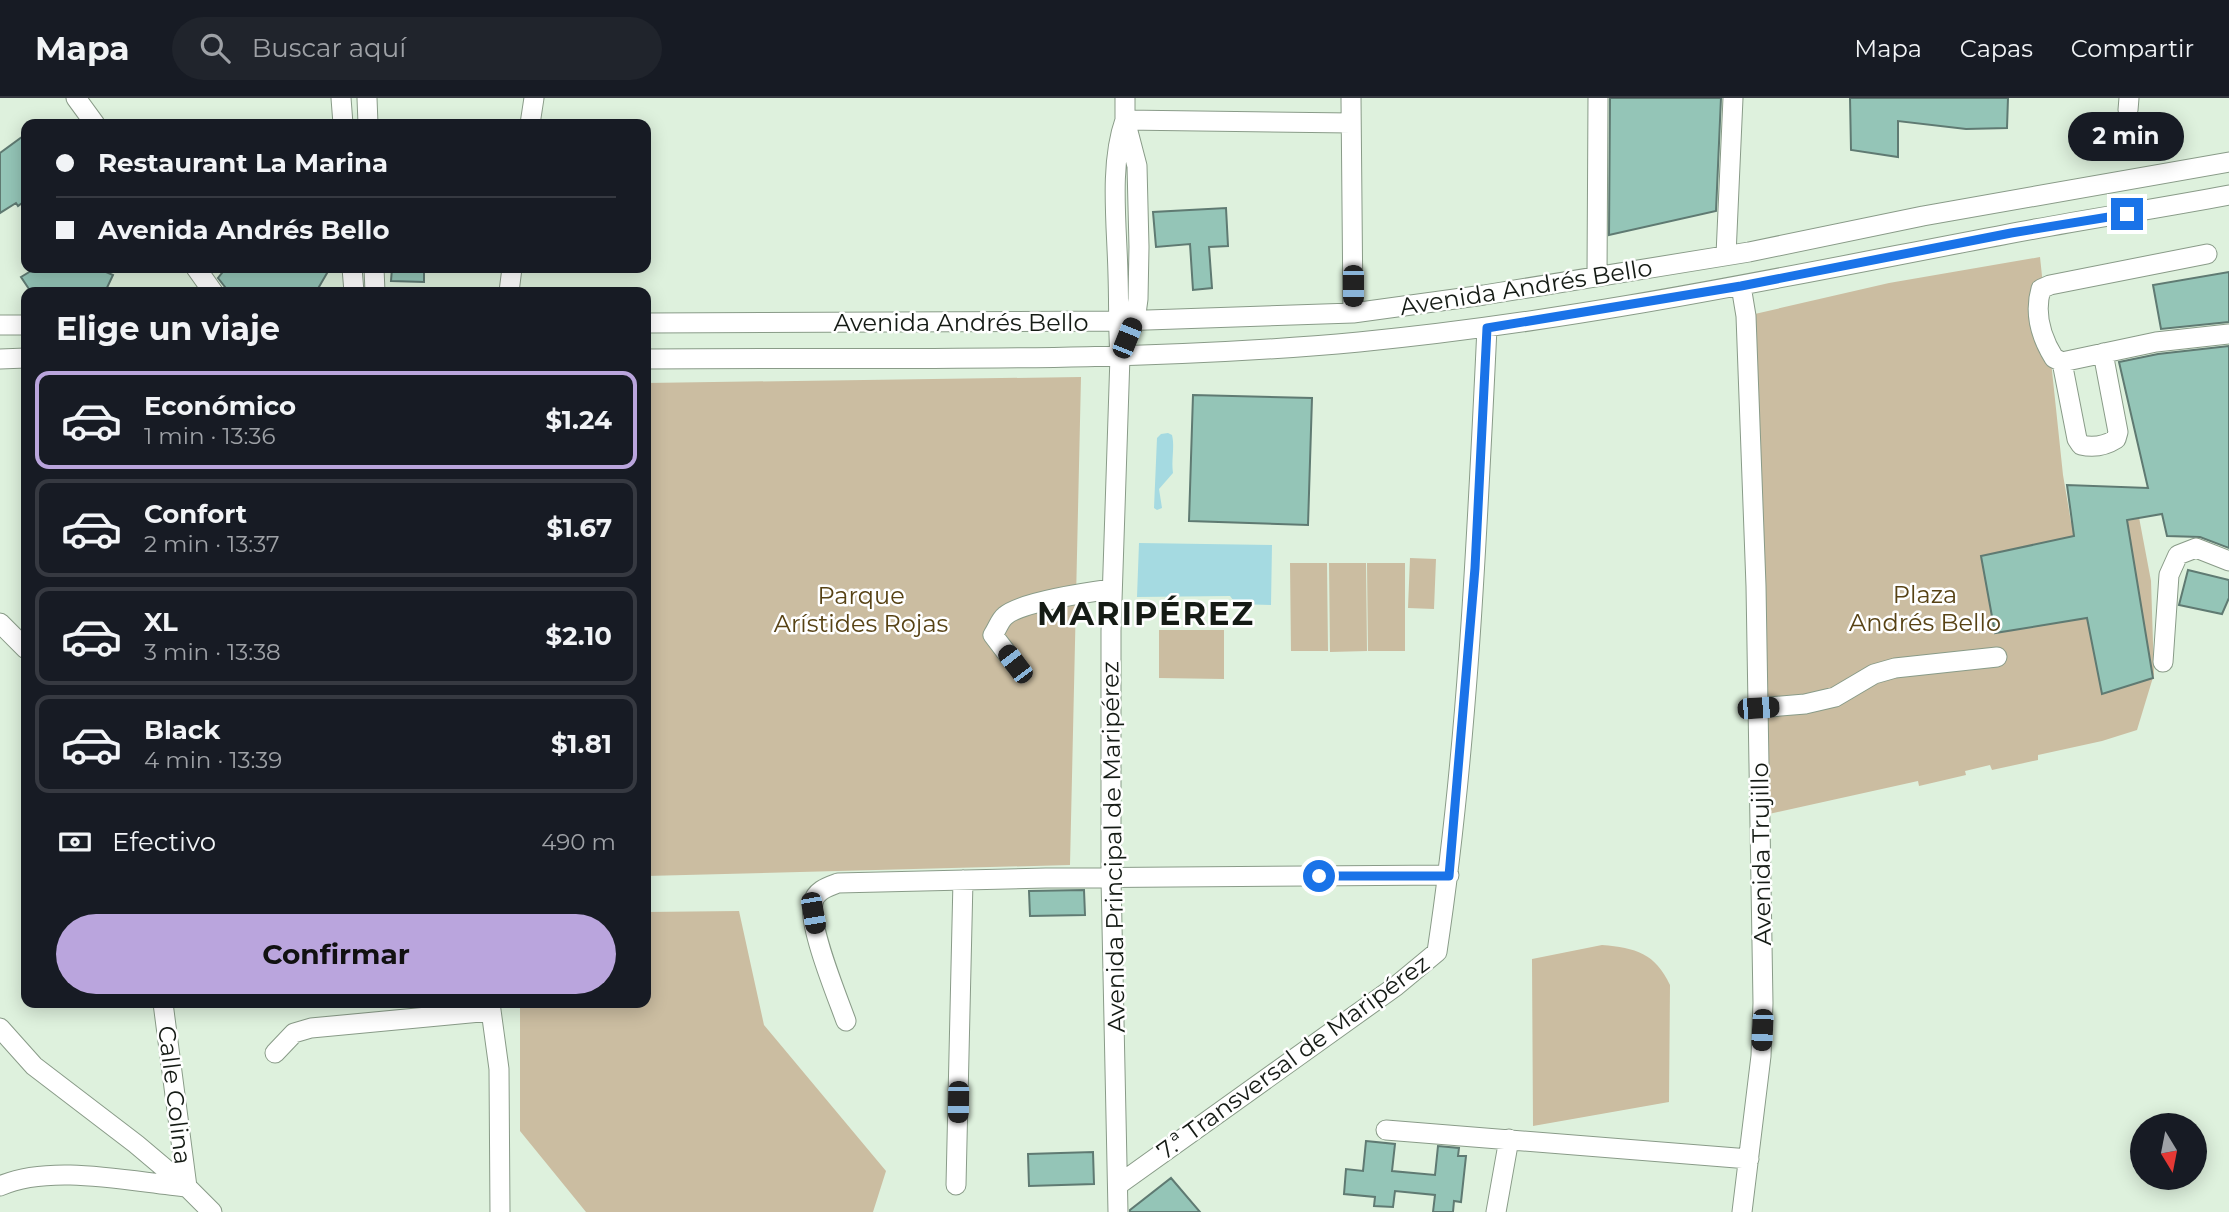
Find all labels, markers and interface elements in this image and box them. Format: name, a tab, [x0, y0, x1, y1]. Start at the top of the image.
search box	[172, 17, 662, 80]
text: Mapa	[35, 28, 130, 68]
icon: search	[196, 29, 234, 67]
text: Buscar aquí	[252, 32, 406, 64]
text: Mapa	[1854, 34, 1922, 63]
text: Capas	[1960, 34, 2033, 63]
text: Compartir	[2071, 34, 2194, 63]
callout: 2 min	[2069, 113, 2185, 162]
text: 2 min	[2092, 122, 2160, 150]
text: Restaurant La Marina	[98, 147, 388, 179]
route end	[2111, 198, 2143, 230]
text: Avenida Andrés Bello	[98, 214, 389, 246]
street label: Avenida Andrés Bello	[1398, 253, 1654, 321]
car	[1343, 265, 1364, 307]
street label: Avenida Andrés Bello	[833, 308, 1089, 337]
text: Elige un viaje	[56, 309, 280, 348]
car	[1110, 315, 1145, 361]
icon: car	[60, 389, 123, 452]
text: Económico	[144, 390, 296, 422]
text: $1.24	[545, 404, 612, 436]
text: 1 min · 13:36	[144, 422, 275, 450]
icon: car	[60, 497, 123, 560]
text: Confort	[144, 498, 247, 530]
text: $1.67	[546, 512, 612, 544]
text: 2 min · 13:37	[144, 530, 279, 558]
park label: Plaza Andrés Bello	[1849, 580, 2001, 637]
park label: Parque Arístides Rojas	[774, 581, 948, 638]
district label: MARIPÉREZ	[1037, 594, 1255, 633]
icon: car	[60, 605, 123, 668]
text: XL	[144, 606, 178, 638]
text: $2.10	[546, 620, 612, 652]
text: 3 min · 13:38	[144, 638, 281, 666]
car	[994, 641, 1037, 687]
street label: Avenida Principal de Maripérez	[1095, 661, 1131, 1033]
car	[1737, 696, 1780, 720]
icon: car	[60, 713, 123, 776]
text: Black	[144, 714, 220, 746]
text: $1.81	[551, 728, 612, 760]
text: 4 min · 13:39	[144, 746, 282, 774]
street label: Avenida Trujillo	[1745, 762, 1777, 946]
icon: cash	[56, 823, 94, 861]
text: Efectivo	[112, 826, 216, 858]
text: 490 m	[541, 828, 616, 856]
route start	[1303, 860, 1335, 892]
car	[800, 890, 827, 936]
button: Confirmar	[56, 914, 616, 994]
street label: 7.ª Transversal de Maripérez	[1151, 949, 1435, 1165]
car	[1751, 1008, 1774, 1052]
street label: Calle Colina	[152, 1024, 198, 1166]
car	[948, 1081, 969, 1123]
north arrow	[2130, 1113, 2207, 1190]
map controls	[2130, 1113, 2207, 1190]

